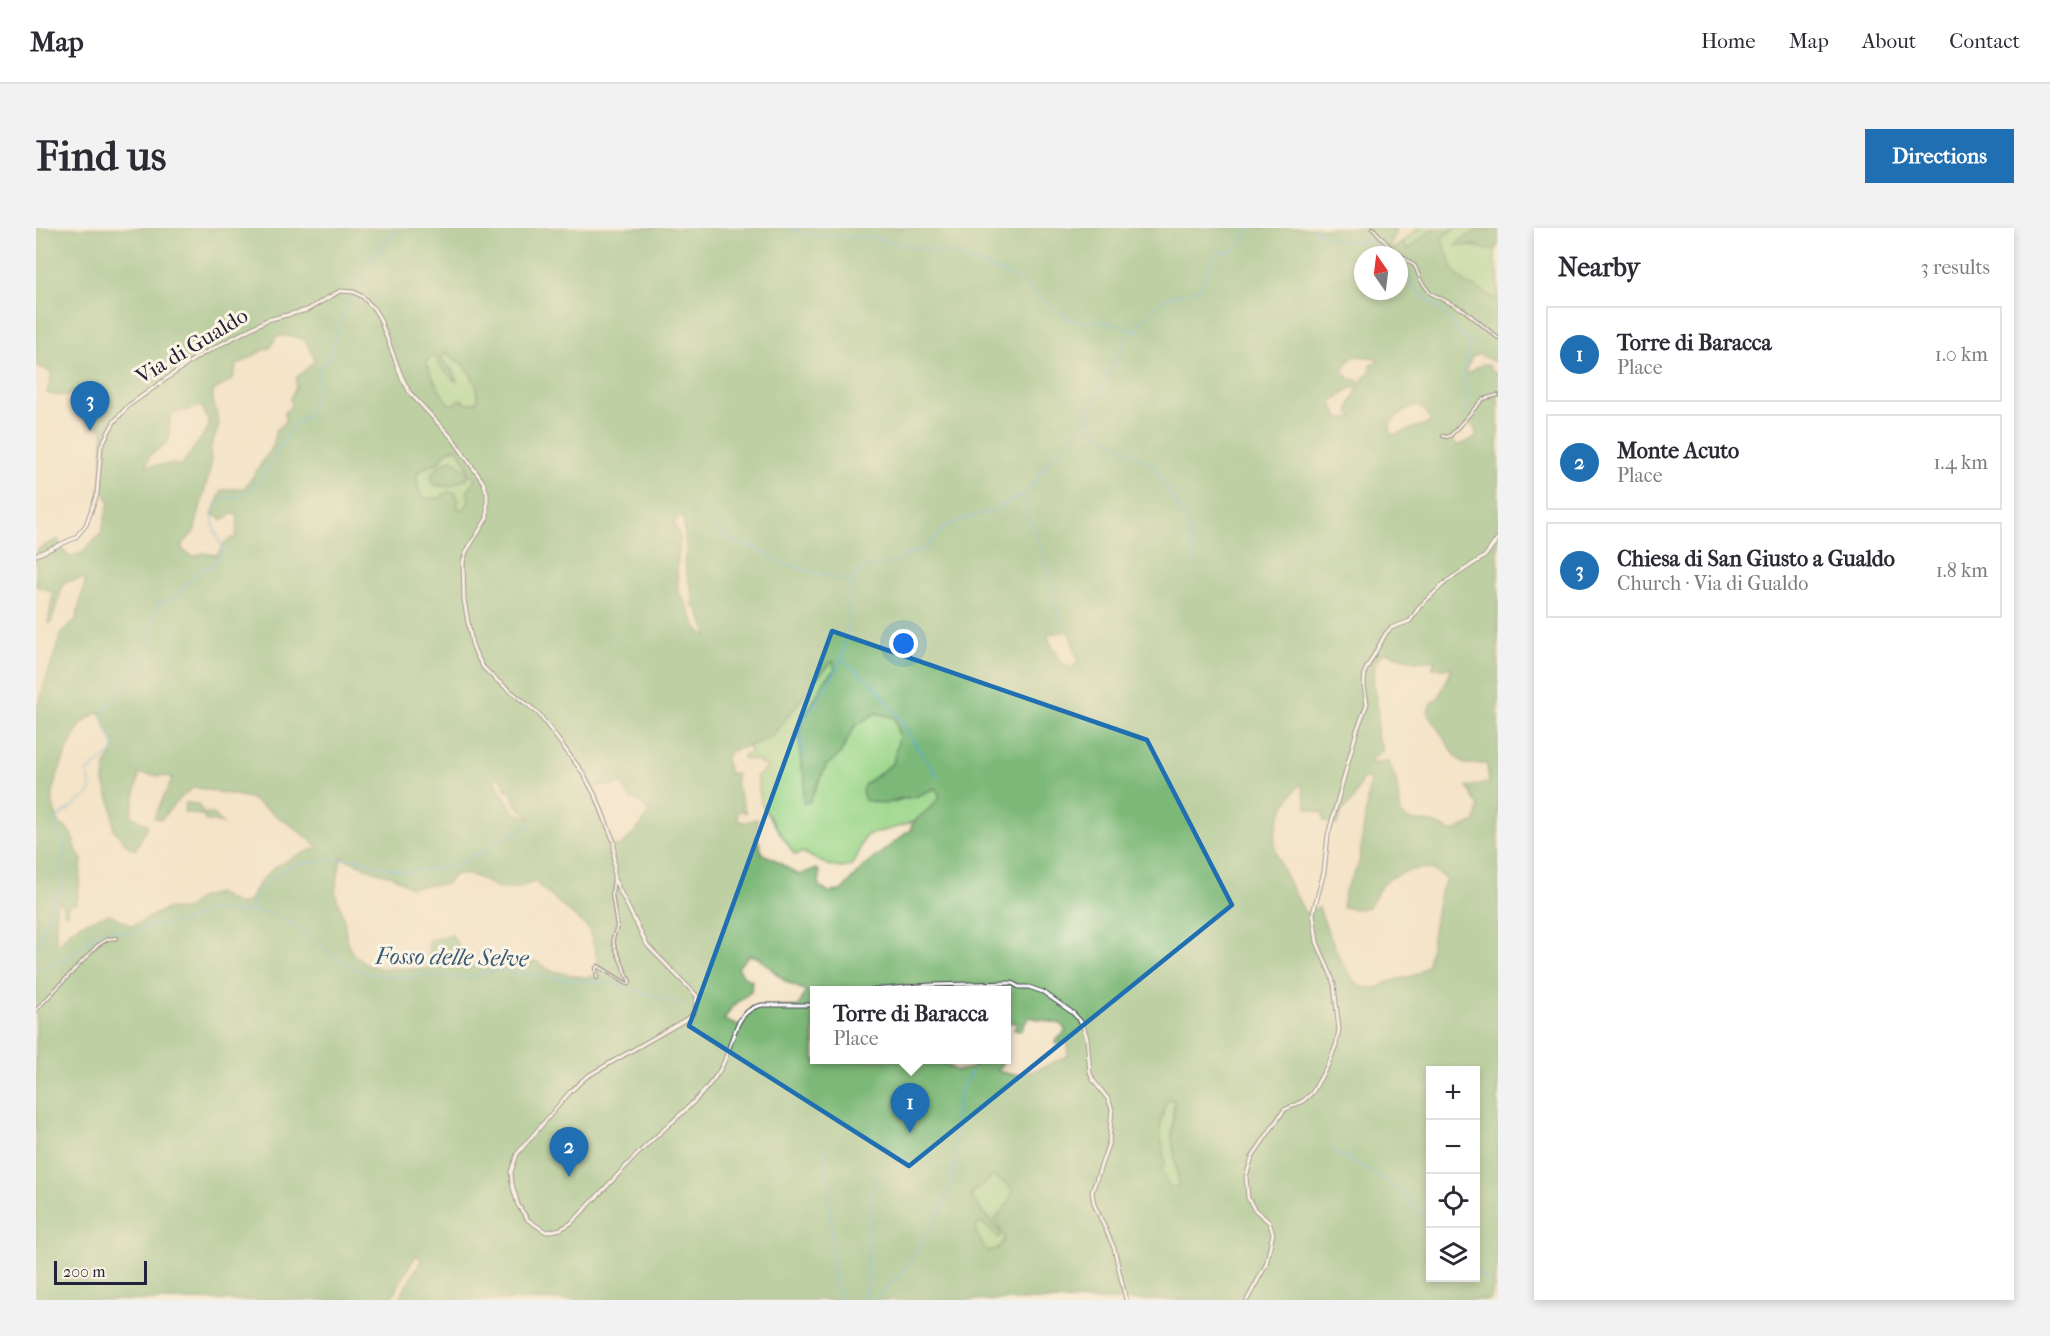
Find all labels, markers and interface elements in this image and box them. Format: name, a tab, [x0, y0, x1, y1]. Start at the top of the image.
text: Map	[30, 25, 84, 58]
text: Home	[1701, 29, 1756, 53]
text: Map	[1789, 29, 1829, 53]
text: About	[1862, 29, 1916, 53]
text: Contact	[1949, 29, 2020, 53]
button: Directions	[1865, 129, 2014, 183]
text: Find us	[36, 132, 166, 181]
north arrow	[1354, 246, 1408, 300]
text: Nearby	[1558, 252, 1640, 283]
text: 3 results	[1921, 256, 1990, 279]
street label: Via di Gualdo	[130, 302, 253, 390]
text: Torre di Baracca	[1617, 330, 1772, 356]
text: 1	[1576, 343, 1583, 366]
text: 1.0 km	[1935, 343, 1988, 366]
text: Place	[1617, 356, 1663, 379]
pin: 3	[70, 382, 110, 431]
text: Monte Acuto	[1617, 438, 1739, 464]
text: 2	[1574, 451, 1585, 474]
text: 1.4 km	[1933, 451, 1988, 474]
text: Place	[1617, 464, 1663, 487]
text: Chiesa di San Giusto a Gualdo	[1617, 546, 1895, 572]
text: 3	[1575, 559, 1584, 582]
text: 1.8 km	[1936, 559, 1988, 582]
text: Church · Via di Gualdo	[1617, 572, 1808, 595]
your location	[889, 629, 918, 658]
water label: Fosso delle Selve	[374, 942, 530, 972]
popup	[810, 986, 1011, 1064]
text: Torre di Baracca	[833, 1001, 988, 1027]
text: Place	[833, 1027, 879, 1050]
map controls	[1426, 1066, 1480, 1282]
button: +	[1426, 1066, 1480, 1120]
pin: 1	[890, 1084, 930, 1133]
button: −	[1426, 1120, 1480, 1174]
pin: 2	[550, 1128, 588, 1177]
button: locate	[1426, 1174, 1480, 1228]
button: layers	[1426, 1228, 1480, 1282]
scale bar	[54, 1258, 147, 1286]
text: 200 m	[63, 1262, 106, 1281]

